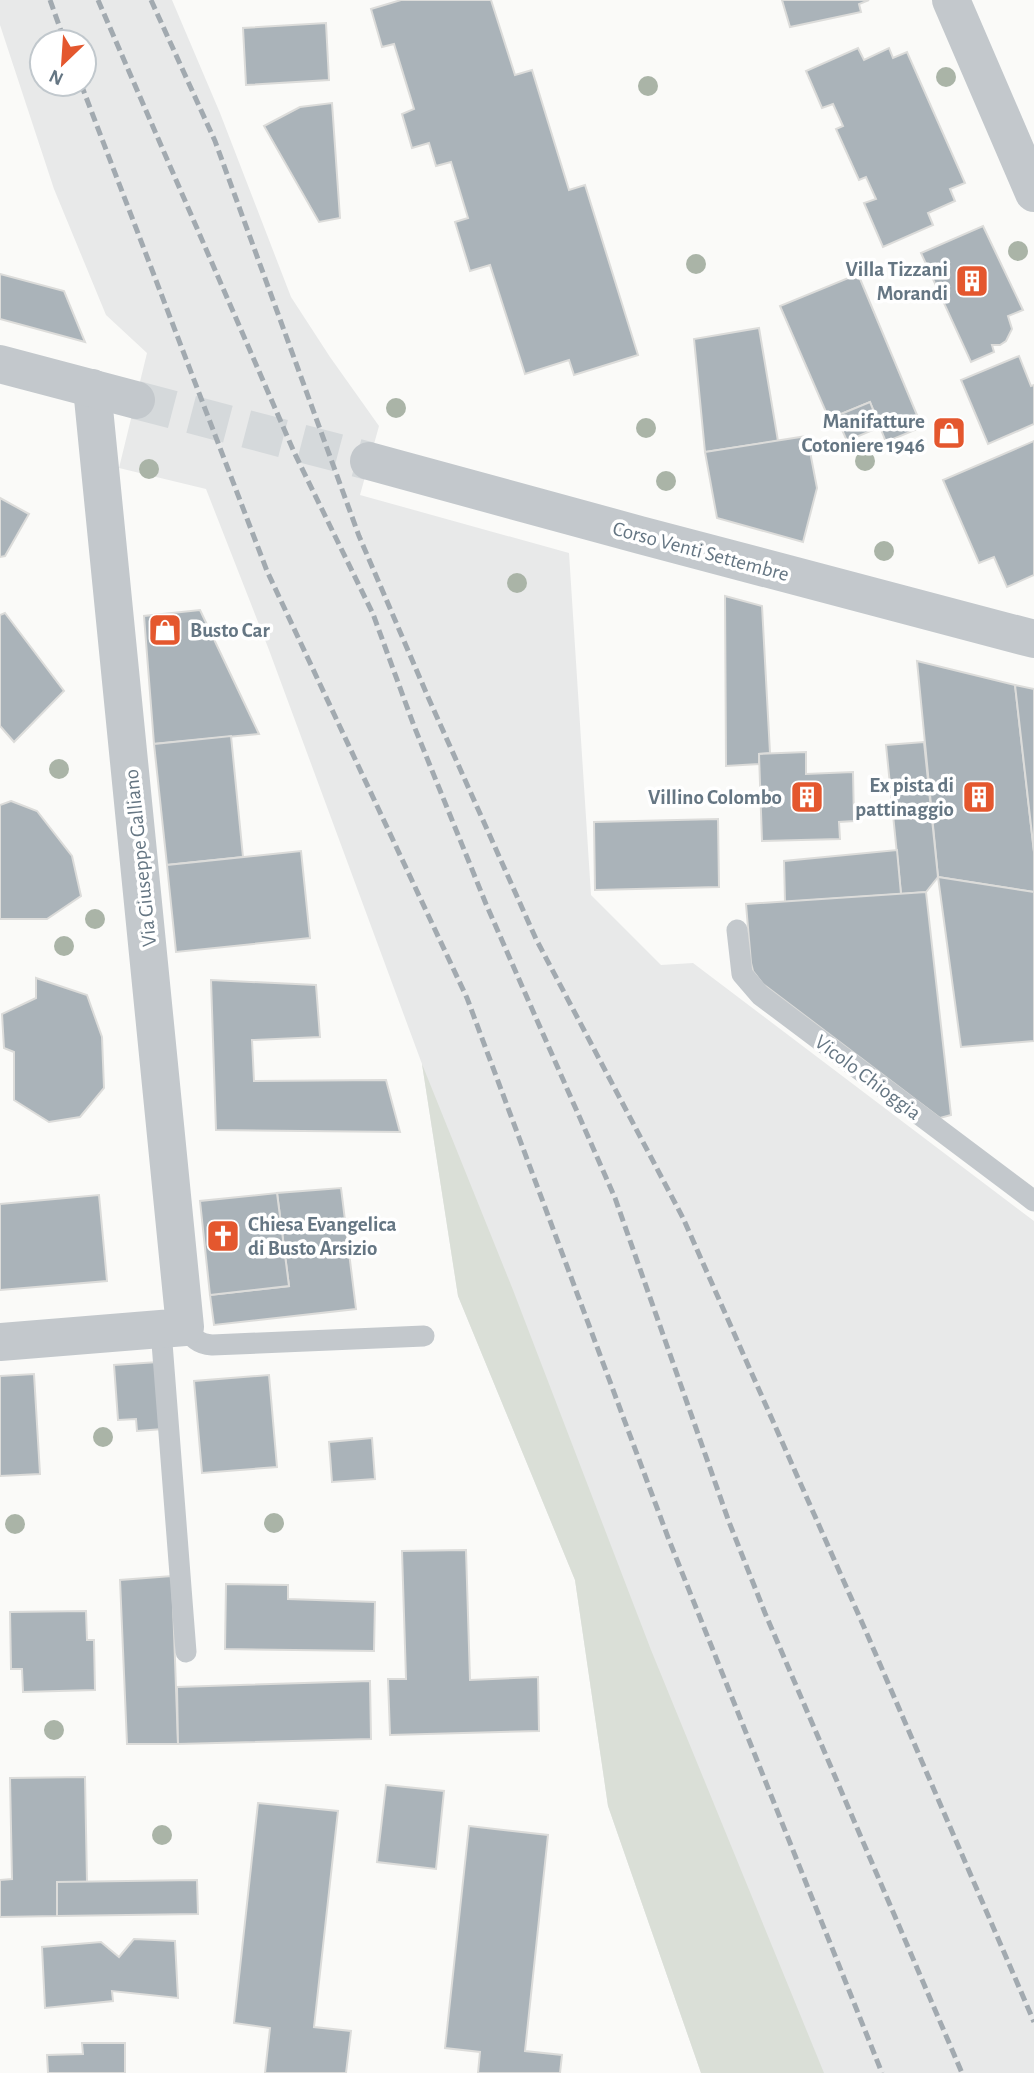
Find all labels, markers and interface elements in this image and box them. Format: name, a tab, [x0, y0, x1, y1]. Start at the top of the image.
north arrow	[28, 28, 98, 98]
text: N	[46, 66, 66, 88]
place label: Villa Tizzani Morandi	[845, 259, 948, 304]
building icon: Villa Tizzani Morandi	[953, 262, 991, 300]
place label: Manifatture Cotoniere 1946	[802, 411, 925, 456]
shop icon: Manifatture Cotoniere 1946	[930, 414, 968, 452]
street label: Corso Venti Settembre	[611, 518, 791, 585]
shop icon: Busto Car	[146, 611, 184, 649]
place label: Busto Car	[190, 620, 271, 641]
street label: Via Giuseppe Galliano	[121, 768, 160, 948]
place label: Ex pista di pattinaggio	[855, 775, 954, 820]
building icon: Villino Colombo	[788, 778, 826, 816]
building icon: Ex pista di pattinaggio	[960, 778, 998, 816]
place label: Villino Colombo	[648, 787, 782, 808]
street label: Vicolo Chioggia	[811, 1031, 925, 1124]
place label: Chiesa Evangelica di Busto Arsizio	[248, 1214, 397, 1259]
church icon: Chiesa Evangelica di Busto Arsizio	[204, 1217, 242, 1255]

